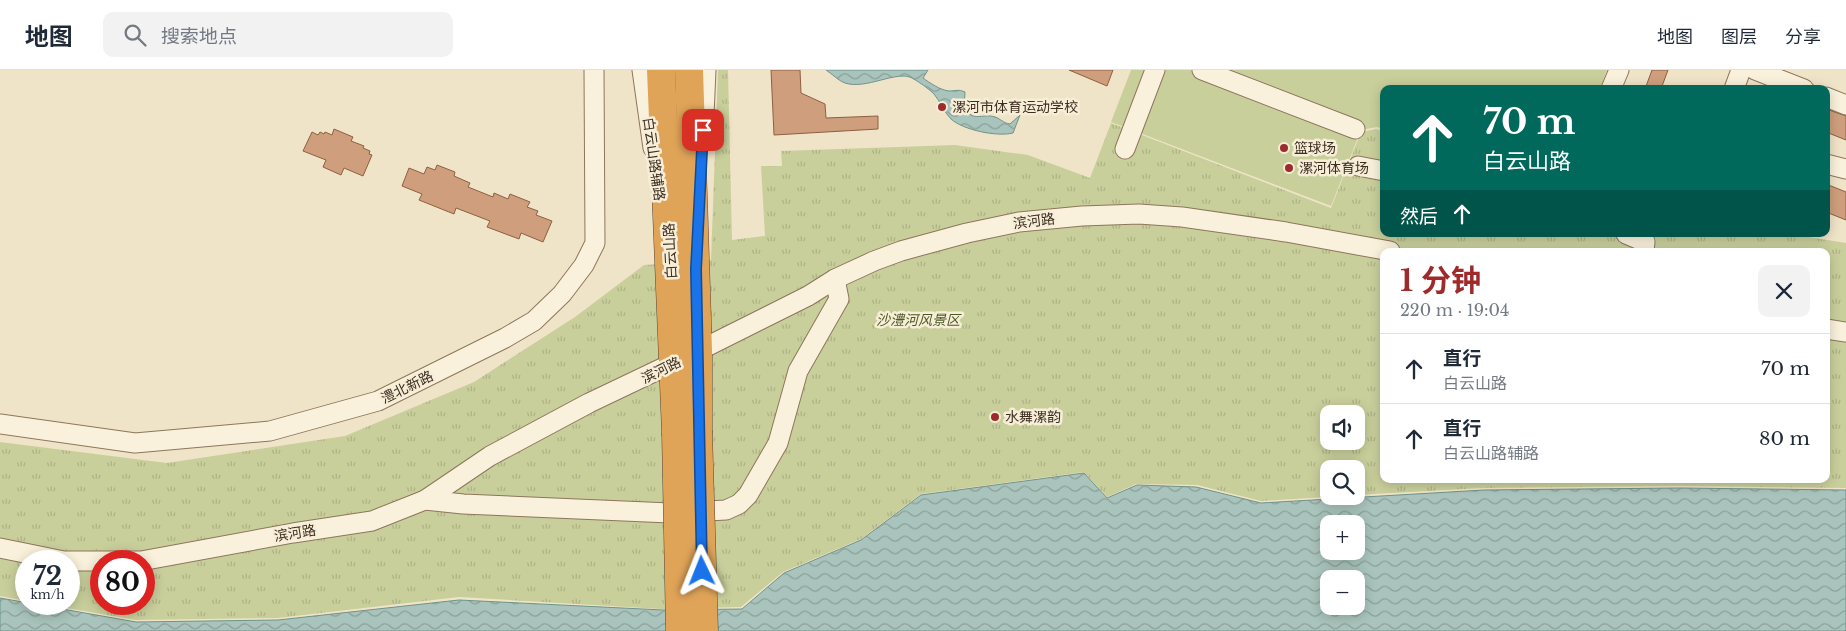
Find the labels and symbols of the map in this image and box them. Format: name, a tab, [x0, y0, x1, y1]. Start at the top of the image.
place label: 漯河市体育运动学校	[952, 98, 1078, 116]
marker: 漯河市体育运动学校	[936, 101, 948, 113]
pin	[682, 109, 724, 151]
street label: 白云山路辅路	[639, 116, 669, 202]
place label: 篮球场	[1294, 139, 1336, 157]
marker: 篮球场	[1278, 142, 1290, 154]
place label: 漯河体育场	[1299, 159, 1369, 177]
marker: 漯河体育场	[1283, 162, 1295, 174]
street label: 滨河路	[1012, 210, 1056, 232]
street label: 白云山路	[660, 223, 680, 279]
park label: 沙澧河风景区	[876, 311, 962, 329]
street label: 滨河路	[638, 353, 684, 387]
street label: 澧北新路	[378, 367, 436, 407]
place label: 水舞漯韵	[1005, 408, 1061, 426]
marker: 水舞漯韵	[989, 411, 1001, 423]
street label: 滨河路	[273, 521, 317, 545]
position arrow	[675, 544, 727, 596]
speed limit sign: 80	[90, 550, 155, 615]

